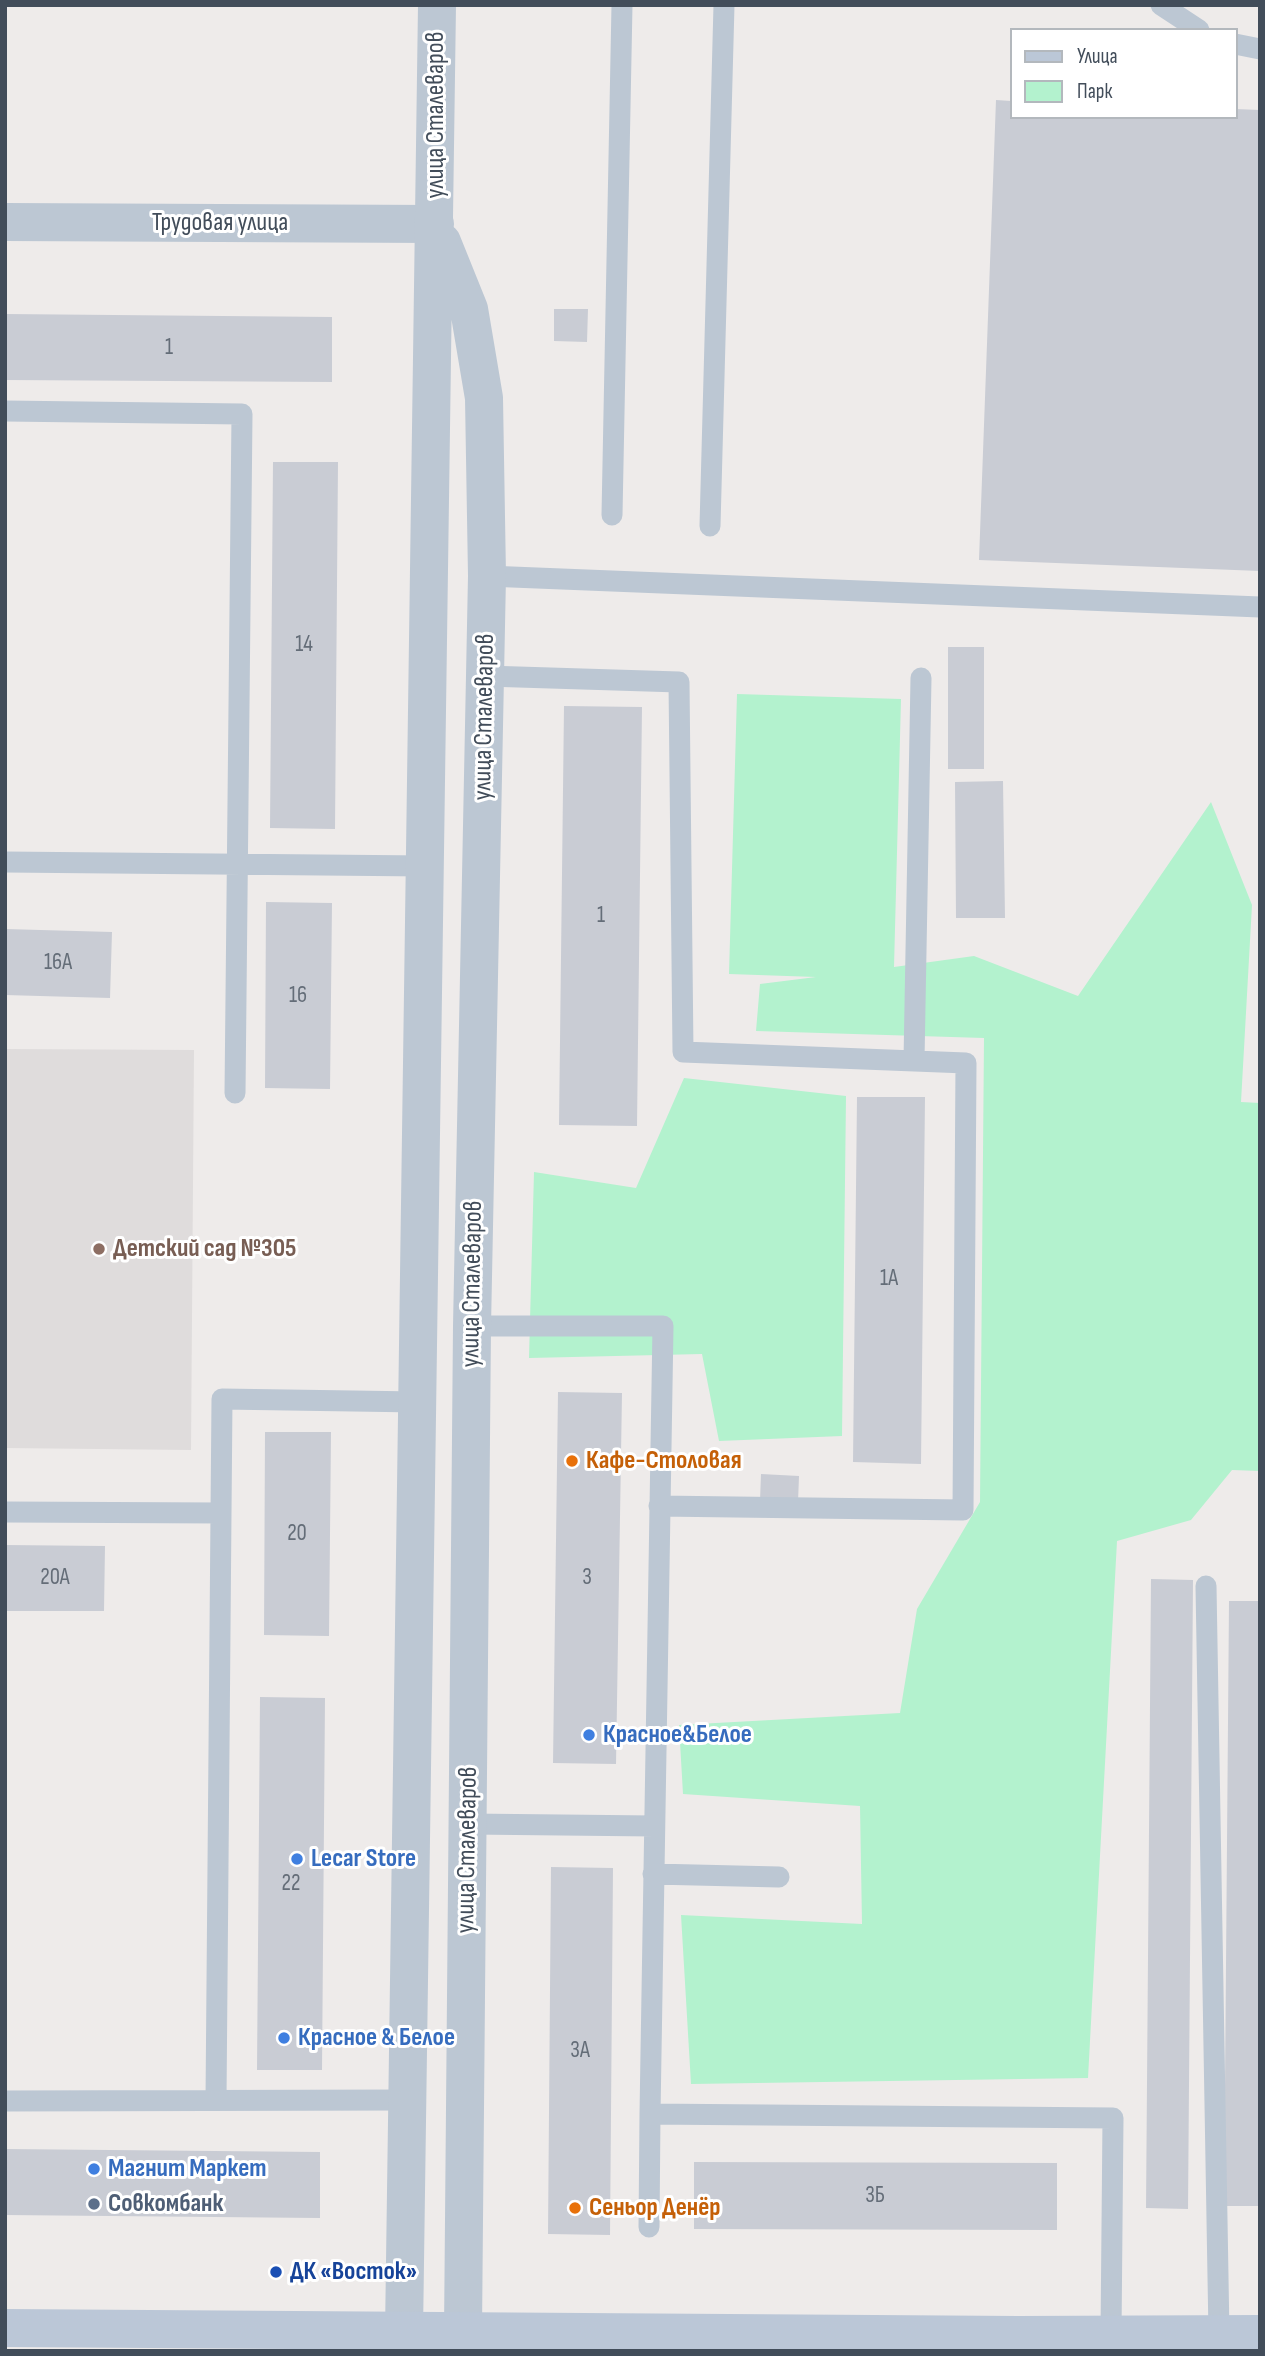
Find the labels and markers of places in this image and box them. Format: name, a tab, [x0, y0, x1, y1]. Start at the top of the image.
place label: Детский сад №305	[113, 1233, 296, 1265]
marker: Детский сад №305	[91, 1241, 107, 1257]
place label: Кафе-Столовая	[586, 1445, 742, 1477]
marker: Кафе-Столовая	[564, 1453, 580, 1469]
place label: Красное&Белое	[603, 1719, 752, 1751]
marker: Красное&Белое	[581, 1727, 597, 1743]
place label: Lecar Store	[311, 1843, 416, 1875]
marker: Lecar Store	[289, 1851, 305, 1867]
place label: Красное & Белое	[298, 2022, 455, 2054]
marker: Красное & Белое	[276, 2030, 292, 2046]
place label: Магнит Маркет	[108, 2153, 267, 2185]
marker: Магнит Маркет	[86, 2161, 102, 2177]
place label: Совкомбанк	[108, 2188, 223, 2220]
place label: Сеньор Денёр	[589, 2192, 721, 2224]
marker: Совкомбанк	[86, 2196, 102, 2212]
marker: Сеньор Денёр	[567, 2200, 583, 2216]
place label: ДК «Восток»	[290, 2256, 417, 2288]
marker: ДК «Восток»	[268, 2264, 284, 2280]

